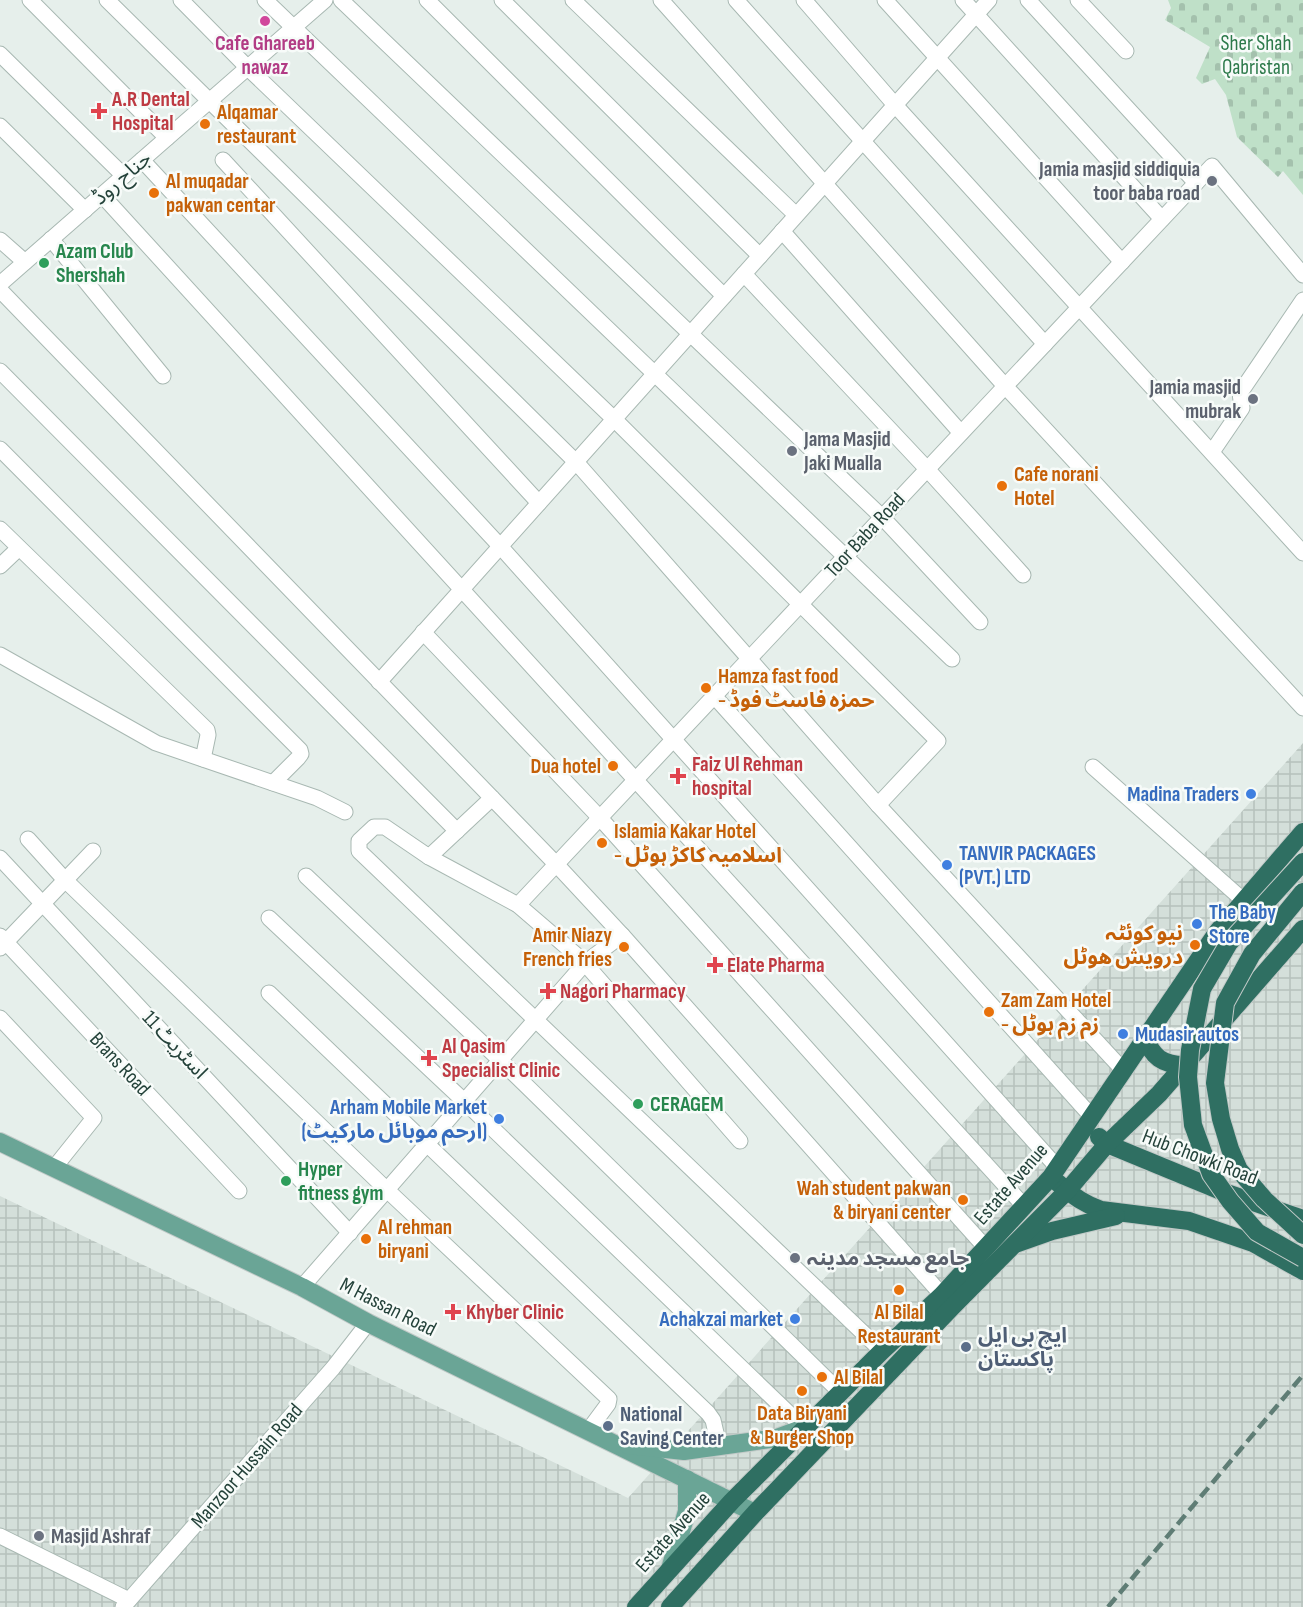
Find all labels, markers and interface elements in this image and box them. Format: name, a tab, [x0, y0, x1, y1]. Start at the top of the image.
marker: Cafe Ghareeb nawaz	[258, 14, 272, 28]
place label: Cafe Ghareeb nawaz	[215, 31, 315, 80]
park label: Sher Shah Qabristan	[1221, 31, 1291, 80]
place label: A.R Dental Hospital	[111, 87, 190, 136]
place label: Alqamar restaurant	[216, 100, 296, 149]
marker: A.R Dental Hospital	[90, 102, 108, 120]
marker: Alqamar restaurant	[198, 117, 212, 131]
street label: جناح روڈ	[88, 146, 158, 212]
place label: Jamia masjid siddiquia toor baba road	[1038, 157, 1200, 206]
place label: Al muqadar pakwan centar	[165, 169, 276, 218]
marker: Jamia masjid siddiquia toor baba road	[1205, 174, 1219, 188]
marker: Al muqadar pakwan centar	[147, 186, 161, 200]
place label: Azam Club Shershah	[55, 239, 133, 288]
marker: Azam Club Shershah	[37, 256, 51, 270]
place label: Jamia masjid mubrak	[1148, 375, 1241, 424]
marker: Jamia masjid mubrak	[1246, 392, 1260, 406]
place label: Jama Masjid Jaki Mualla	[803, 427, 891, 476]
marker: Jama Masjid Jaki Mualla	[785, 444, 799, 458]
place label: Cafe norani Hotel	[1014, 462, 1099, 511]
marker: Cafe norani Hotel	[995, 479, 1009, 493]
street label: Toor Baba Road	[820, 488, 910, 582]
place label: Hamza fast food - حمزہ فاسٹ فوڈ	[718, 664, 874, 713]
marker: Hamza fast food - حمزہ فاسٹ فوڈ	[699, 681, 713, 695]
place label: Faiz Ul Rehman hospital	[692, 752, 803, 801]
place label: Dua hotel	[531, 754, 601, 779]
marker: Dua hotel	[606, 759, 620, 773]
marker: Faiz Ul Rehman hospital	[669, 767, 687, 785]
place label: Madina Traders	[1127, 782, 1239, 807]
marker: Madina Traders	[1244, 787, 1258, 801]
place label: Islamia Kakar Hotel - اسلامیہ کاکڑ ہوٹل	[614, 819, 782, 868]
marker: Islamia Kakar Hotel - اسلامیہ کاکڑ ہوٹل	[595, 836, 609, 850]
place label: TANVIR PACKAGES (PVT.) LTD	[959, 841, 1096, 890]
marker: TANVIR PACKAGES (PVT.) LTD	[940, 858, 954, 872]
place label: The Baby Store	[1209, 900, 1276, 949]
marker: The Baby Store	[1190, 917, 1204, 931]
place label: نیو کوئٹہ درویش ھوٹل	[1063, 921, 1183, 970]
place label: Amir Niazy French fries	[523, 923, 612, 972]
marker: نیو کوئٹہ درویش ھوٹل	[1188, 938, 1202, 952]
marker: Amir Niazy French fries	[617, 940, 631, 954]
place label: Elate Pharma	[727, 953, 824, 978]
marker: Elate Pharma	[708, 958, 722, 972]
place label: Nagori Pharmacy	[560, 979, 686, 1004]
marker: Nagori Pharmacy	[541, 984, 555, 998]
place label: Zam Zam Hotel - زم زم ہوٹل	[1001, 988, 1111, 1040]
marker: Zam Zam Hotel - زم زم ہوٹل	[982, 1005, 996, 1019]
street label: اسٹریٹ 11	[137, 1006, 213, 1084]
place label: Mudasir autos	[1135, 1022, 1239, 1047]
street label: Brans Road	[84, 1027, 156, 1101]
marker: Mudasir autos	[1116, 1027, 1130, 1041]
place label: Al Qasim Specialist Clinic	[441, 1034, 561, 1083]
marker: Al Qasim Specialist Clinic	[420, 1049, 438, 1067]
place label: CERAGEM	[650, 1092, 723, 1117]
place label: Arham Mobile Market (ارحم موبائل مارکیٹ)	[302, 1095, 487, 1146]
marker: CERAGEM	[631, 1097, 645, 1111]
marker: Arham Mobile Market (ارحم موبائل مارکیٹ)	[492, 1112, 506, 1126]
street label: Hub Chowki Road	[1139, 1124, 1261, 1190]
street label: Estate Avenue	[969, 1138, 1053, 1230]
place label: Hyper fitness gym	[298, 1157, 383, 1206]
marker: Hyper fitness gym	[279, 1174, 293, 1188]
place label: Wah student pakwan & biryani center	[797, 1176, 952, 1225]
marker: Wah student pakwan & biryani center	[956, 1193, 970, 1207]
place label: Al rehman biryani	[377, 1215, 452, 1264]
marker: Al rehman biryani	[359, 1232, 373, 1246]
place label: جامع مسجد مدینہ	[807, 1246, 969, 1273]
marker: جامع مسجد مدینہ	[788, 1251, 802, 1265]
street label: M Hassan Road	[336, 1272, 440, 1342]
marker: Al Bilal Restaurant	[892, 1283, 906, 1297]
place label: Khyber Clinic	[466, 1300, 564, 1325]
place label: Al Bilal Restaurant	[858, 1300, 941, 1349]
marker: Khyber Clinic	[444, 1303, 462, 1321]
place label: Achakzai market	[659, 1307, 783, 1332]
marker: Achakzai market	[788, 1312, 802, 1326]
place label: ایچ بی ایل پاکستان	[978, 1323, 1067, 1372]
marker: ایچ بی ایل پاکستان	[959, 1340, 973, 1354]
place label: Al Bilal	[833, 1365, 883, 1390]
marker: Al Bilal	[815, 1370, 829, 1384]
marker: Data Biryani & Burger Shop	[795, 1384, 809, 1398]
street label: Manzoor Hussain Road	[186, 1399, 308, 1533]
place label: Data Biryani & Burger Shop	[750, 1401, 854, 1450]
place label: National Saving Center	[620, 1402, 724, 1451]
marker: National Saving Center	[601, 1419, 615, 1433]
street label: Estate Avenue	[630, 1486, 716, 1578]
place label: Masjid Ashraf	[51, 1524, 151, 1549]
marker: Masjid Ashraf	[32, 1529, 46, 1543]

